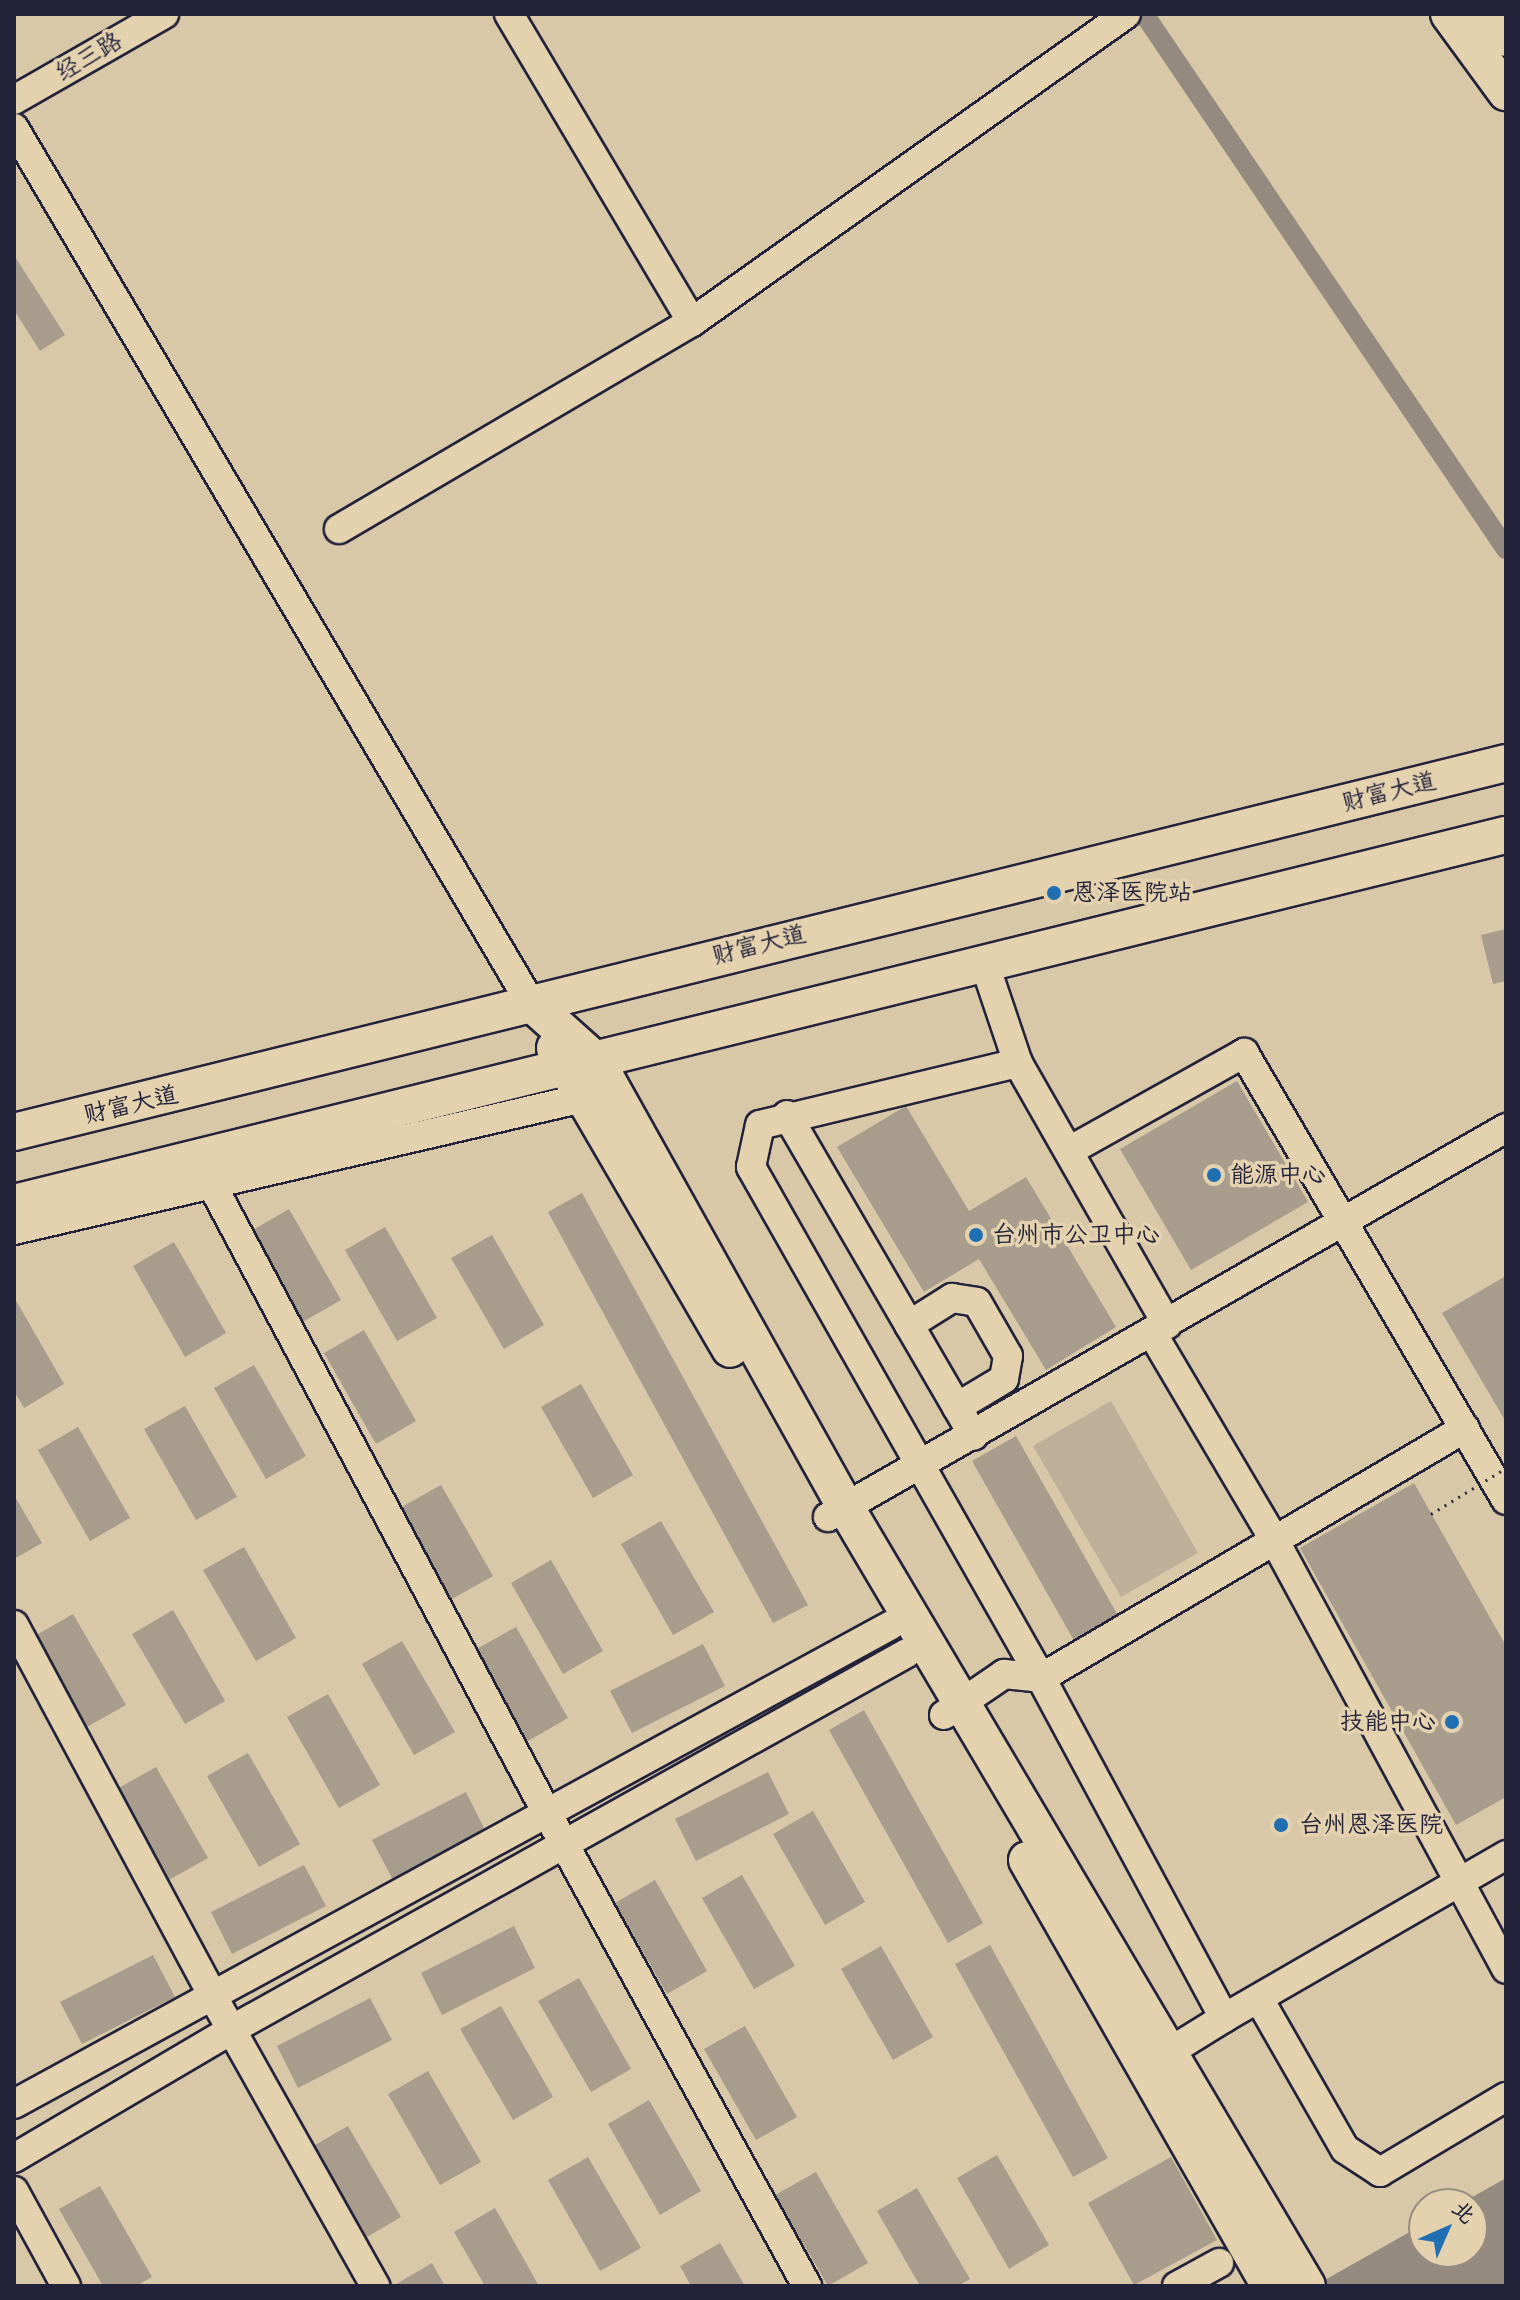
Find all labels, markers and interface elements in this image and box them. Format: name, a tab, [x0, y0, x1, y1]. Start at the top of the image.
street label: 经三路	[51, 27, 127, 87]
street label: 财富大道	[1339, 766, 1439, 818]
place label: 恩泽医院站	[1072, 879, 1192, 907]
marker: 恩泽医院站	[1043, 882, 1065, 904]
street label: 财富大道	[709, 919, 809, 971]
street label: 财富大道	[81, 1080, 181, 1130]
place label: 能源中心	[1230, 1161, 1326, 1189]
marker: 能源中心	[1205, 1166, 1223, 1184]
place label: 台州市公卫中心	[992, 1221, 1160, 1249]
marker: 台州市公卫中心	[967, 1226, 985, 1244]
place label: 技能中心	[1340, 1708, 1436, 1736]
marker: 技能中心	[1443, 1713, 1461, 1731]
place label: 台州恩泽医院	[1299, 1811, 1443, 1839]
marker: 台州恩泽医院	[1270, 1814, 1292, 1836]
north arrow	[1408, 2188, 1488, 2268]
text: 北	[1446, 2194, 1482, 2230]

